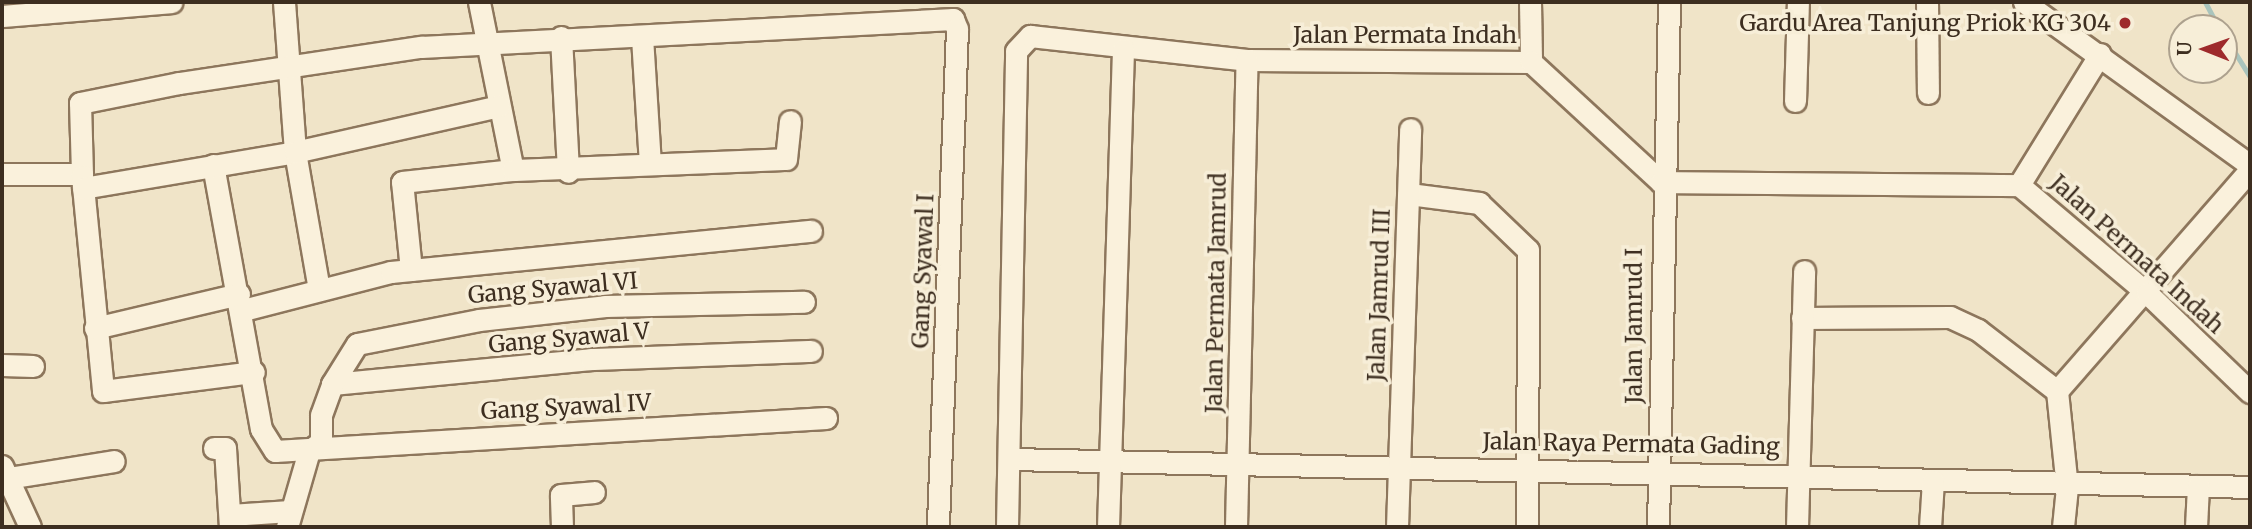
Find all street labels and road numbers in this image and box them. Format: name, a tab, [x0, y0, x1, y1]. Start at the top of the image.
street label: Jalan Permata Indah	[1293, 21, 1517, 49]
street label: Jalan Permata Indah	[2044, 169, 2230, 339]
street label: Jalan Permata Jamrud	[1200, 172, 1232, 414]
street label: Gang Syawal I	[907, 193, 939, 349]
street label: Jalan Jamrud III	[1362, 208, 1396, 382]
street label: Jalan Jamrud I	[1620, 248, 1648, 404]
street label: Gang Syawal VI	[467, 267, 639, 309]
street label: Gang Syawal V	[487, 317, 651, 359]
street label: Gang Syawal IV	[480, 389, 652, 425]
street label: Jalan Raya Permata Gading	[1482, 428, 1780, 460]

